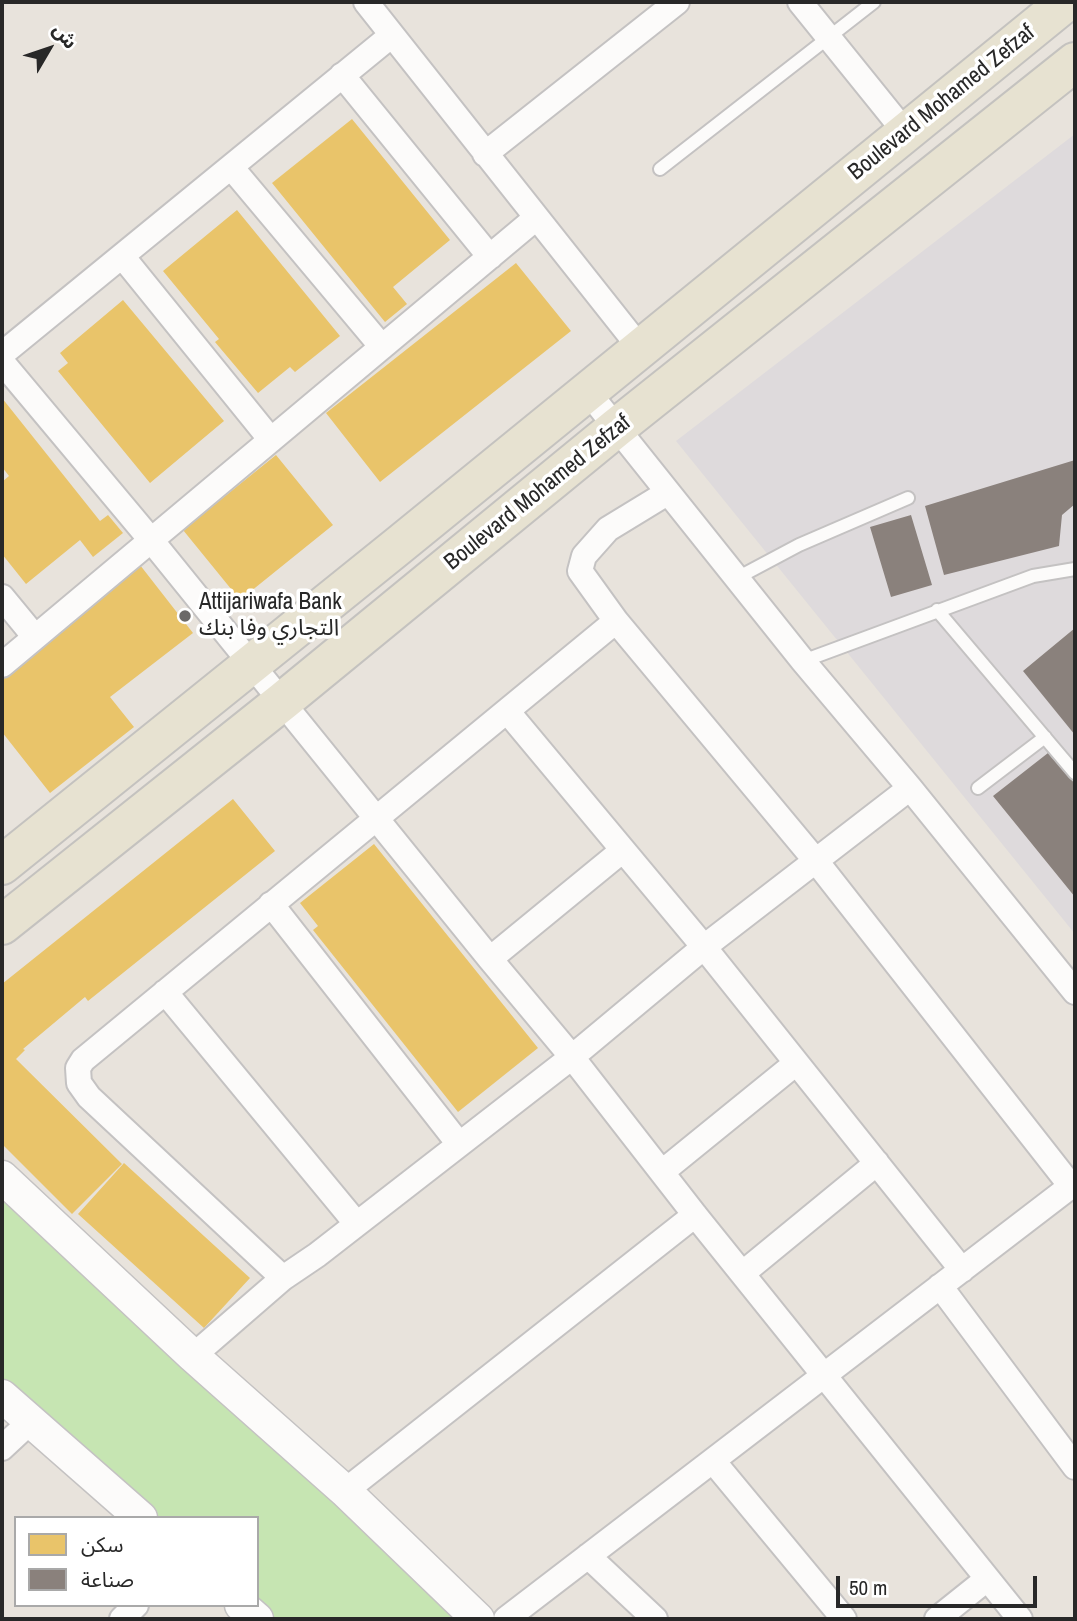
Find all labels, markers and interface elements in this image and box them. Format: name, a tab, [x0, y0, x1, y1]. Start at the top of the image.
north arrow	[14, 14, 84, 84]
text: ش	[47, 17, 84, 54]
street label: Boulevard Mohamed Zefzaf	[843, 19, 1041, 187]
street label: Boulevard Mohamed Zefzaf	[439, 409, 637, 577]
place label: Attijariwafa Bank التجاري وفا بنك	[199, 589, 342, 643]
marker: Attijariwafa Bank التجاري وفا بنك	[177, 608, 193, 624]
legend	[14, 1516, 259, 1607]
text: سكن	[81, 1530, 123, 1559]
scale bar	[839, 1562, 1040, 1606]
text: صناعة	[81, 1565, 134, 1594]
text: 50 m	[849, 1573, 887, 1602]

